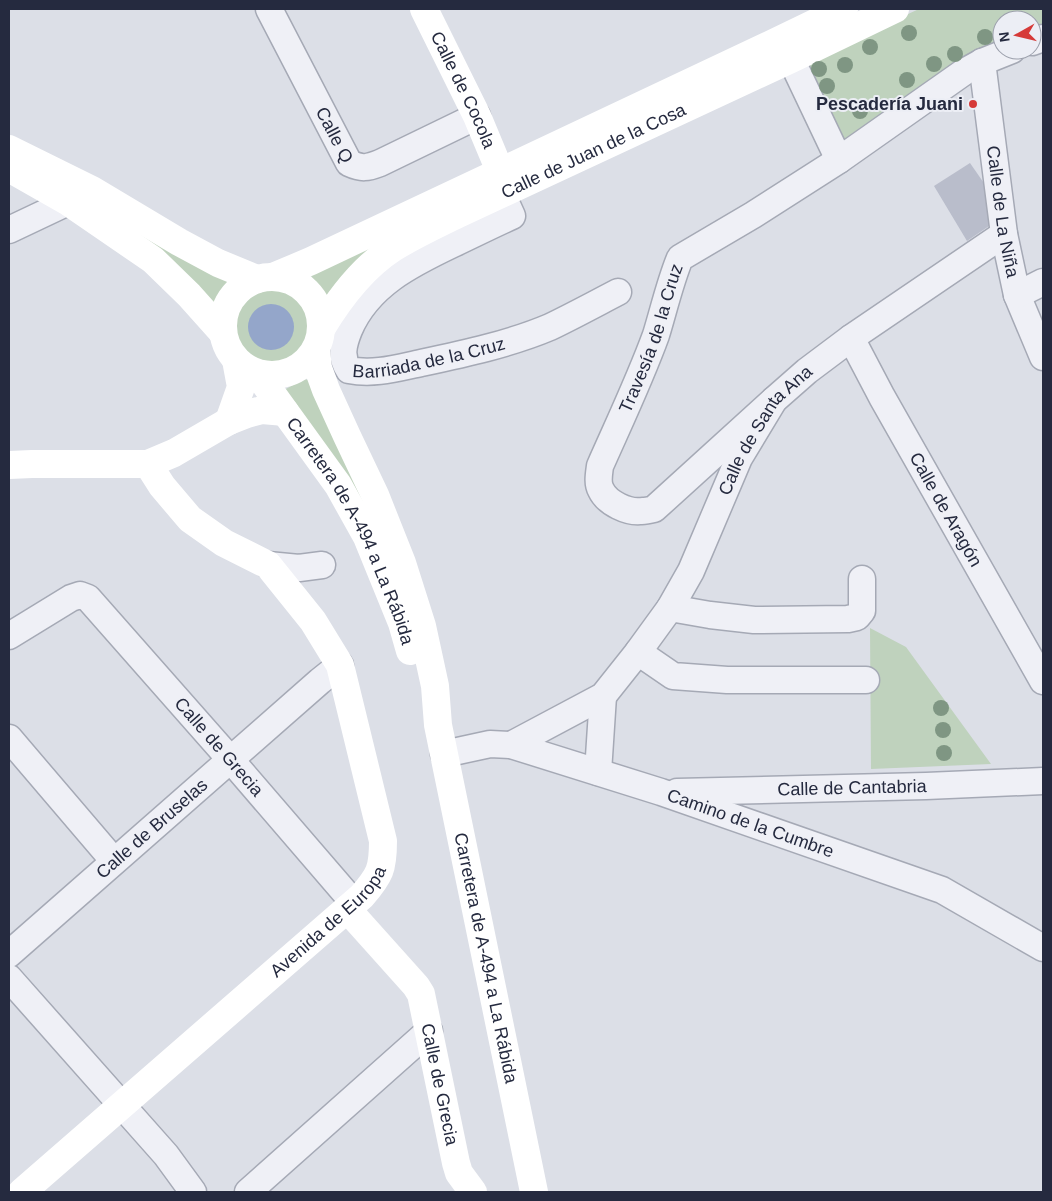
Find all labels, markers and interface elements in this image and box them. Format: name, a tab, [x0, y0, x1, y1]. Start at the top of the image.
north arrow	[992, 10, 1042, 60]
street label: Calle de Cocola	[427, 28, 500, 152]
text: N	[995, 31, 1013, 43]
place label: Pescadería Juani	[816, 94, 963, 114]
marker: Pescadería Juani	[967, 98, 979, 110]
street label: Calle de Juan de la Cosa	[498, 99, 690, 203]
street label: Calle Q	[312, 104, 357, 166]
street label: Calle de La Niña	[983, 144, 1023, 280]
street label: Travesía de la Cruz	[615, 261, 687, 416]
street label: Barriada de la Cruz	[352, 333, 507, 382]
street label: Calle de Santa Ana	[714, 361, 817, 498]
street label: Carretera de A-494 a La Rábida	[282, 414, 418, 648]
street label: Calle de Aragón	[905, 449, 986, 570]
street label: Calle de Grecia	[171, 694, 268, 801]
street label: Calle de Bruselas	[92, 775, 211, 883]
street label: Calle de Cantabria	[777, 776, 928, 800]
street label: Camino de la Cumbre	[664, 785, 836, 861]
street label: Carretera de A-494 a La Rábida	[450, 831, 522, 1086]
street label: Avenida de Europa	[266, 862, 391, 981]
street label: Calle de Grecia	[417, 1021, 462, 1148]

